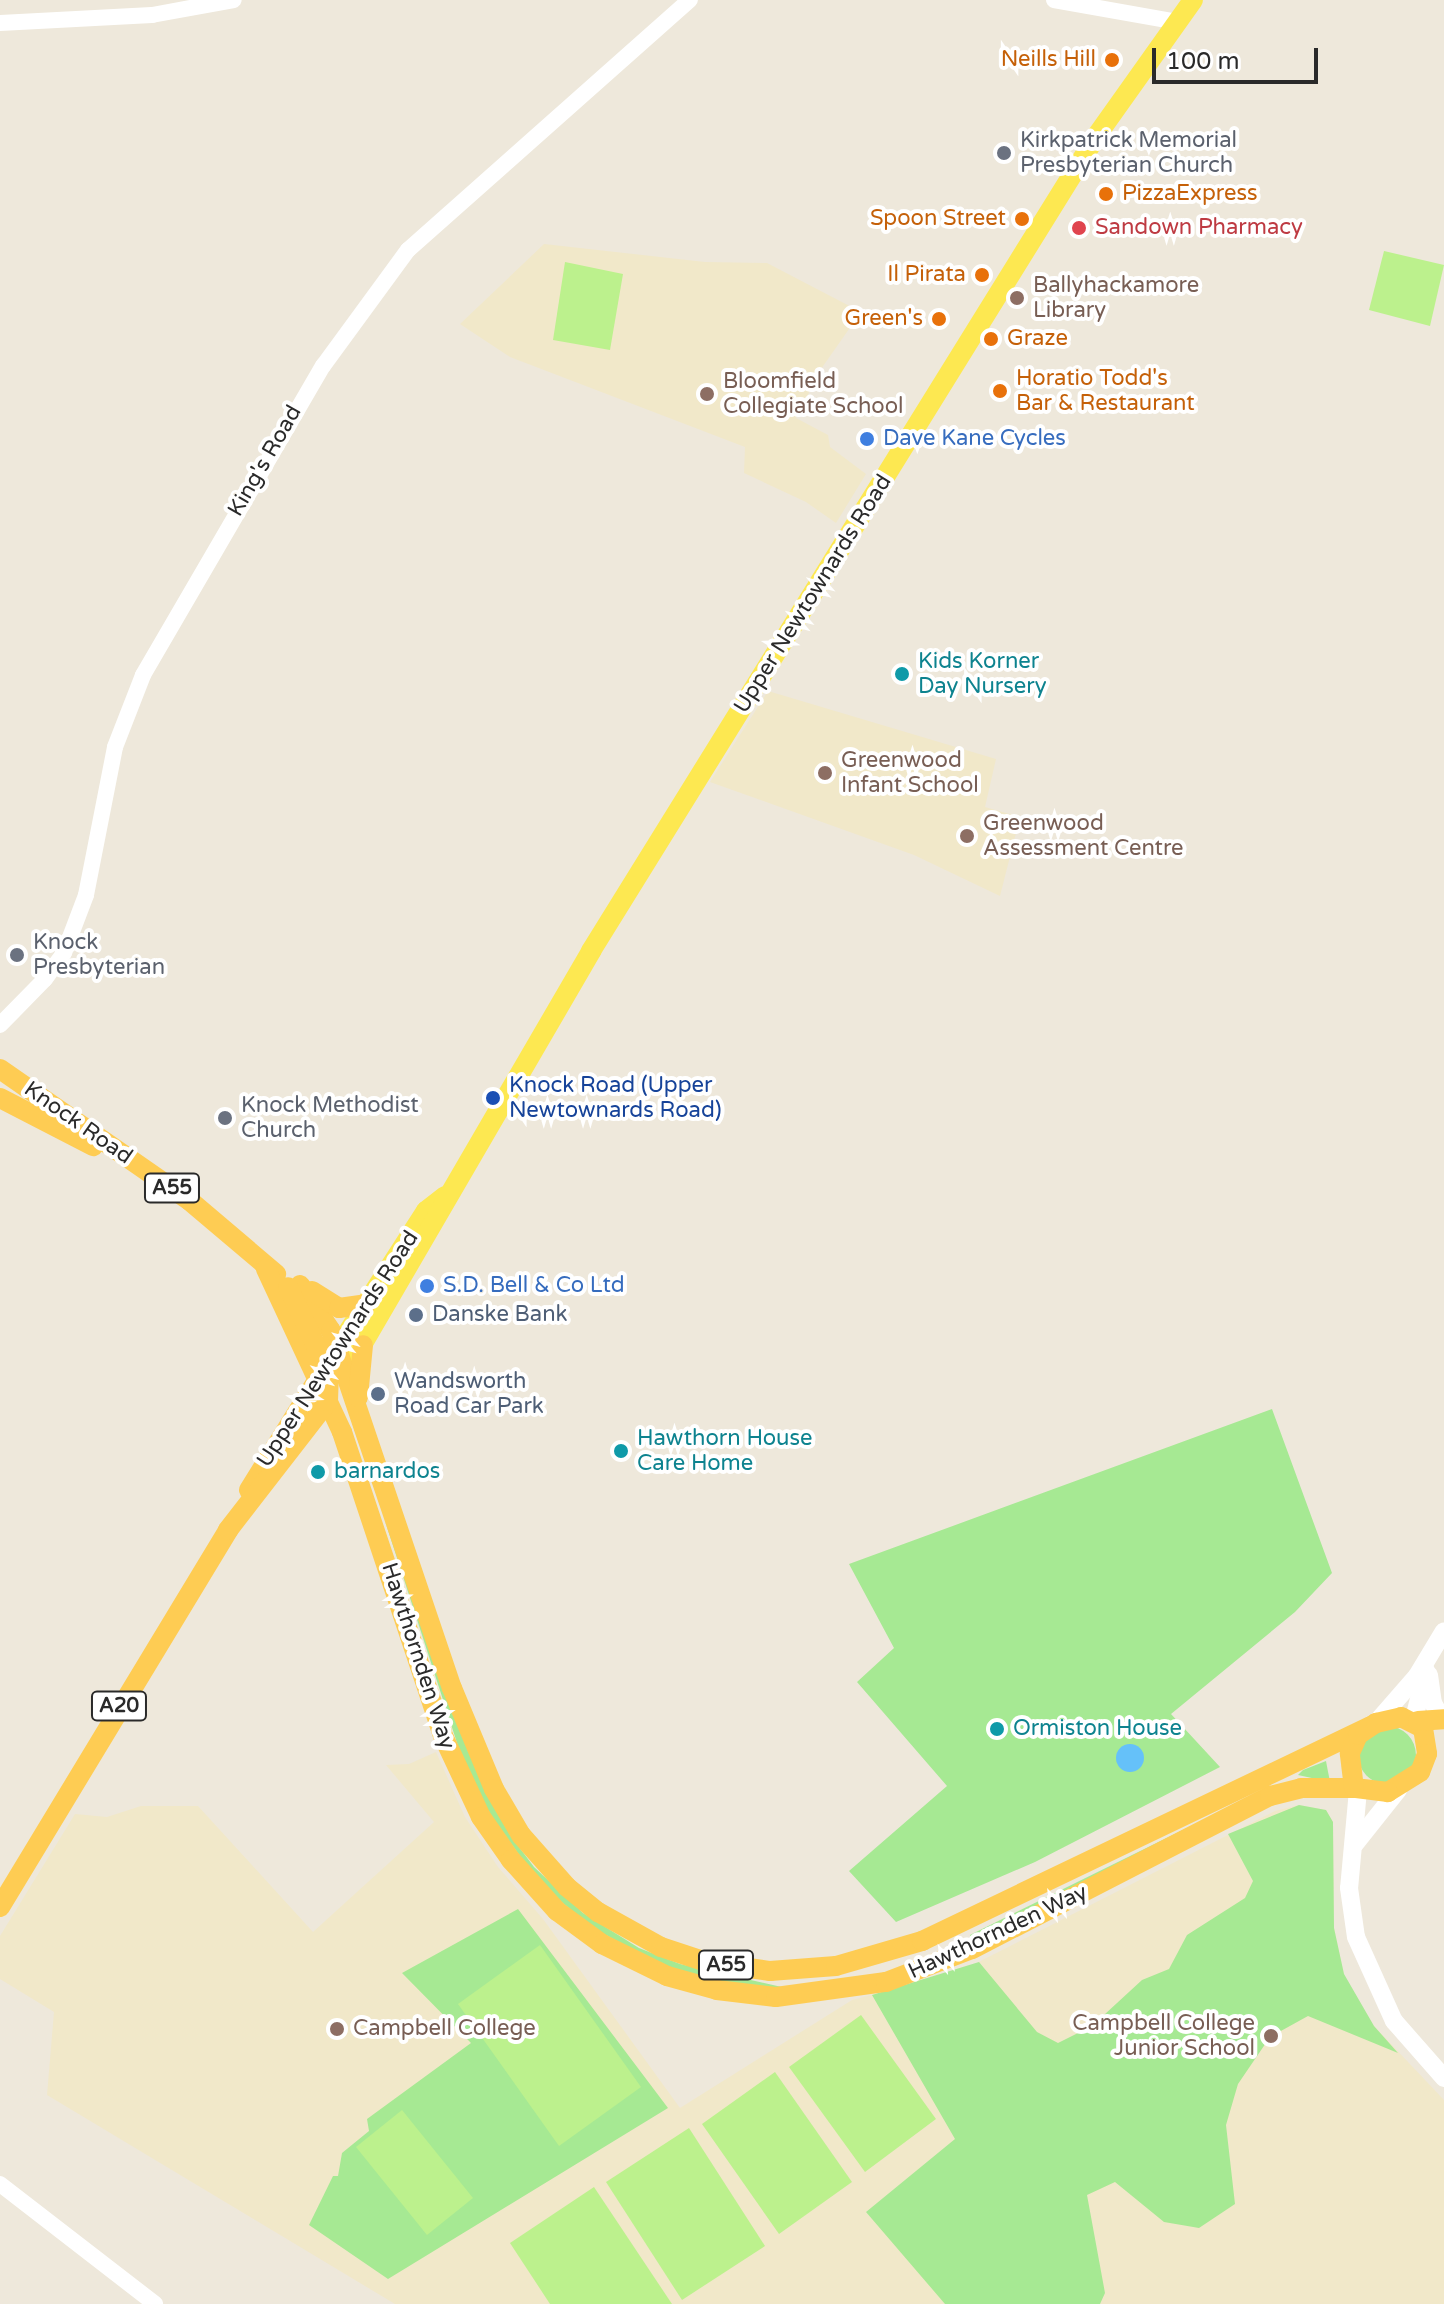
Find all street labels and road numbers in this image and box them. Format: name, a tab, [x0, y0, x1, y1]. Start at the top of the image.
street label: King's Road	[223, 401, 307, 521]
street label: Upper Newtownards Road	[729, 470, 897, 718]
street label: Knock Road	[19, 1076, 137, 1170]
road number: A55	[142, 1172, 202, 1204]
street label: Upper Newtownards Road	[252, 1226, 424, 1472]
street label: Hawthornden Way	[375, 1559, 461, 1753]
road number: A20	[89, 1690, 149, 1722]
street label: Hawthornden Way	[904, 1879, 1092, 1985]
road number: A55	[696, 1949, 756, 1981]

